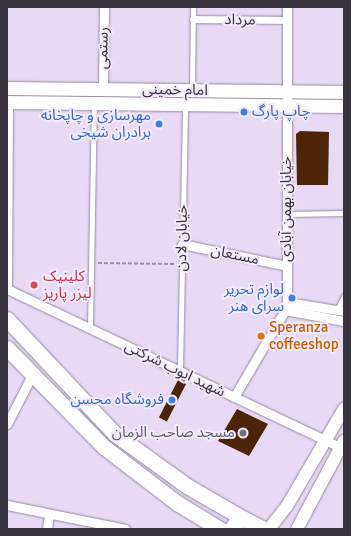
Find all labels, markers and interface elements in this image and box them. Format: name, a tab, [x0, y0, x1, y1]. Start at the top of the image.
street label: مرداد	[224, 11, 256, 29]
street label: رستمی	[94, 27, 112, 69]
street label: امام خمینی	[142, 80, 208, 100]
place label: چاپ پارگ	[252, 103, 310, 121]
place label: مهرسازی و چاپخانه برادران شیخی	[41, 106, 151, 141]
marker: چاپ پارگ	[239, 107, 249, 117]
marker: مهرسازی و چاپخانه برادران شیخی	[154, 119, 164, 129]
street label: خیابان بهمن آبادی	[278, 156, 296, 262]
street label: خیابان لادن	[172, 204, 192, 272]
street label: مستعان	[209, 241, 261, 269]
place label: کلینیک لیزر پاریز	[43, 267, 92, 302]
marker: کلینیک لیزر پاریز	[28, 279, 40, 291]
place label: لوازم تحریر سرای هنر	[224, 280, 284, 315]
marker: لوازم تحریر سرای هنر	[287, 293, 297, 303]
place label: Speranza coffeeshop	[269, 318, 339, 353]
marker: Speranza coffeeshop	[256, 331, 266, 341]
street label: شهید ایوب شرکتی	[122, 337, 228, 401]
place label: فروشگاه محسن	[70, 391, 164, 409]
marker: فروشگاه محسن	[167, 395, 177, 405]
place label: مسجد صاحب الزمان	[112, 424, 235, 442]
marker: مسجد صاحب الزمان	[238, 428, 248, 438]

